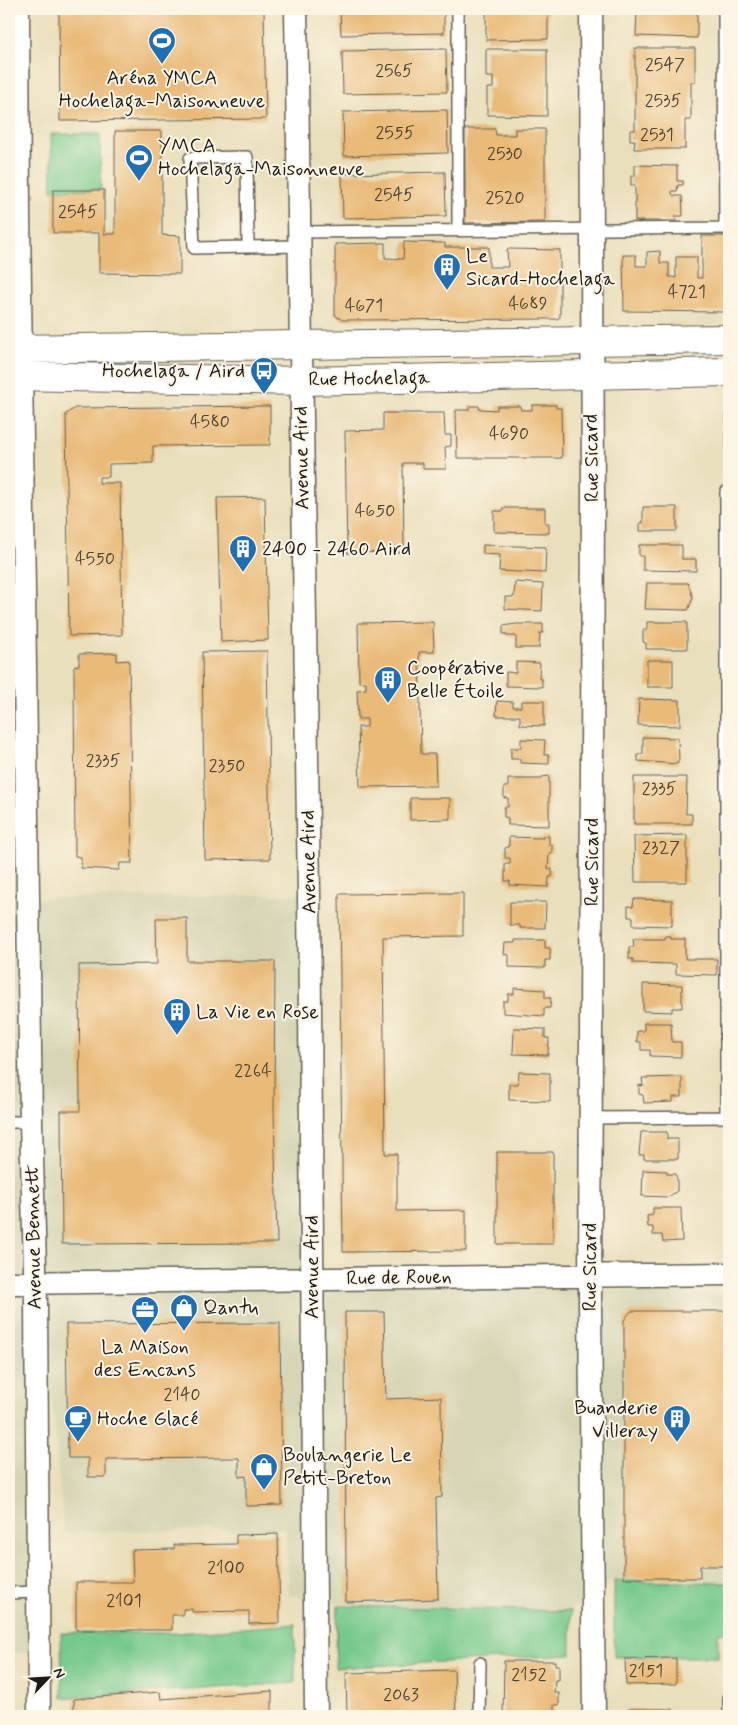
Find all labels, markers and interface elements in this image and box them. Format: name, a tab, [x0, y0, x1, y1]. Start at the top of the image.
sports icon: Aréna YMCA Hochelaga-Maisonneuve	[147, 26, 177, 65]
house number: 2547	[645, 53, 685, 77]
house number: 2565	[375, 59, 413, 83]
place label: Aréna YMCA Hochelaga-Maisonneuve	[59, 65, 265, 117]
house number: 2535	[645, 89, 681, 113]
house number: 2555	[375, 121, 415, 145]
house number: 2531	[640, 123, 674, 147]
place label: YMCA Hochelaga-Maisonneuve	[158, 133, 364, 185]
house number: 2530	[487, 142, 523, 166]
sports icon: YMCA Hochelaga-Maisonneuve	[124, 143, 154, 182]
house number: 2545	[374, 183, 414, 207]
house number: 2520	[485, 186, 525, 210]
house number: 2545	[58, 200, 98, 224]
place label: Le Sicard-Hochelaga	[466, 243, 616, 295]
building icon: Le Sicard-Hochelaga	[432, 252, 462, 291]
house number: 4721	[668, 280, 706, 304]
house number: 4689	[509, 292, 548, 316]
house number: 4671	[345, 294, 383, 318]
bus stop icon: Hochelaga / Aird	[249, 356, 279, 395]
place label: Hochelaga / Aird	[102, 358, 245, 387]
street label: Rue Hochelaga	[308, 364, 431, 396]
street label: Avenue Aird	[288, 406, 316, 510]
house number: 4580	[190, 410, 230, 434]
street label: Rue Sicard	[578, 414, 606, 502]
house number: 4690	[489, 422, 529, 446]
house number: 4650	[355, 499, 395, 523]
building icon: 2400 - 2460 Aird	[228, 534, 258, 573]
place label: 2400 - 2460 Aird	[262, 536, 411, 563]
house number: 4550	[75, 547, 115, 571]
place label: Coopérative Belle Étoile	[407, 655, 505, 705]
building icon: Coopérative Belle Étoile	[373, 665, 403, 704]
house number: 2335	[86, 749, 120, 773]
house number: 2350	[209, 754, 245, 778]
house number: 2335	[642, 777, 676, 801]
street label: Avenue Aird	[295, 810, 323, 914]
street label: Rue Sicard	[579, 818, 606, 906]
house number: 2327	[642, 836, 680, 860]
building icon: La Vie en Rose	[162, 997, 192, 1036]
place label: La Vie en Rose	[196, 999, 319, 1026]
house number: 2264	[234, 1059, 272, 1083]
street label: Avenue Bennett	[19, 1164, 49, 1310]
street label: Avenue Aird	[299, 1215, 326, 1319]
street label: Rue Sicard	[577, 1223, 604, 1311]
street label: Rue de Rouen	[346, 1264, 452, 1292]
shop icon: Qantu	[169, 1293, 199, 1332]
office icon: La Maison des Encans	[130, 1295, 160, 1334]
place label: Qantu	[203, 1295, 258, 1322]
place label: La Maison des Encans	[94, 1334, 196, 1384]
house number: 2140	[163, 1383, 201, 1407]
place label: Buanderie Villeray	[574, 1395, 658, 1445]
cafe icon: Hoche Glacé	[63, 1404, 93, 1443]
building icon: Buanderie Villeray	[662, 1404, 692, 1443]
place label: Hoche Glacé	[97, 1406, 198, 1433]
place label: Boulangerie Le Petit-Breton	[283, 1442, 412, 1492]
shop icon: Boulangerie Le Petit-Breton	[249, 1452, 279, 1491]
house number: 2100	[207, 1556, 245, 1580]
house number: 2101	[106, 1589, 142, 1613]
north arrow	[22, 1652, 72, 1702]
house number: 2151	[629, 1659, 663, 1683]
house number: 2152	[511, 1663, 547, 1687]
text: N	[49, 1665, 69, 1681]
house number: 2063	[383, 1683, 419, 1707]

